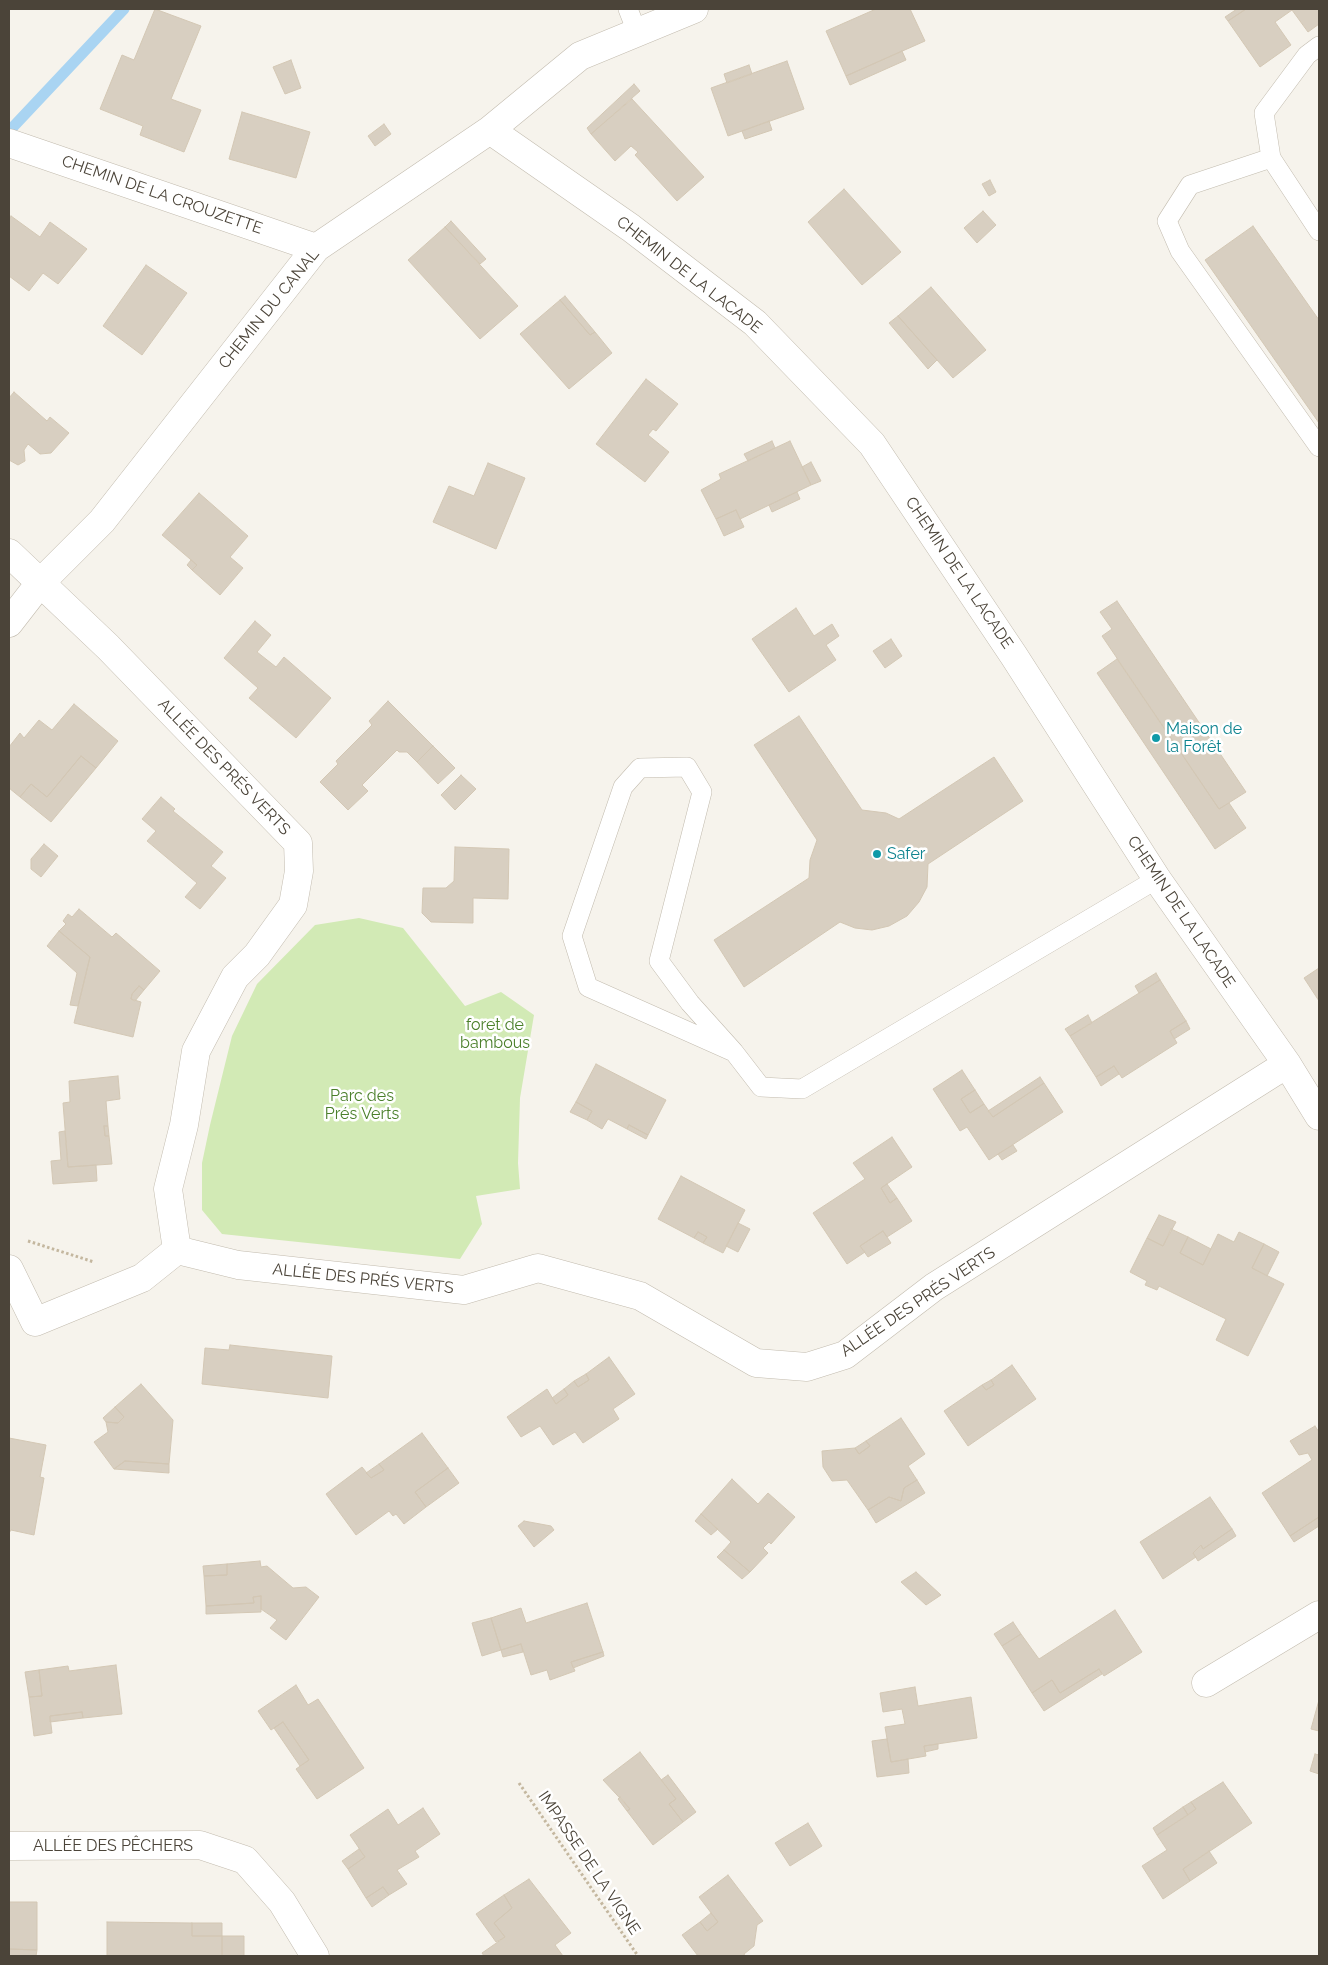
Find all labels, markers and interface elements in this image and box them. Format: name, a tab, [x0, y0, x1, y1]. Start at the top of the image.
street label: CHEMIN DE LA CROUZETTE	[59, 152, 265, 238]
street label: CHEMIN DE LA LACADE	[613, 212, 765, 338]
street label: CHEMIN DU CANAL	[215, 245, 323, 373]
street label: CHEMIN DE LA LACADE	[901, 493, 1017, 653]
street label: ALLÉE DES PRÉS VERTS	[154, 695, 294, 839]
place label: Maison de la Forêt	[1166, 719, 1242, 757]
marker: Maison de la Forêt	[1150, 732, 1162, 744]
street label: CHEMIN DE LA LACADE	[1123, 832, 1239, 992]
place label: Safer	[887, 844, 925, 864]
marker: Safer	[871, 848, 883, 860]
park label: foret de bambous	[460, 1015, 530, 1053]
park label: Parc des Prés Verts	[325, 1086, 399, 1124]
street label: ALLÉE DES PRÉS VERTS	[837, 1243, 999, 1361]
street label: ALLÉE DES PRÉS VERTS	[271, 1260, 455, 1298]
street label: IMPASSE DE LA VIGNE	[534, 1788, 644, 1938]
street label: ALLÉE DES PÊCHERS	[33, 1836, 193, 1856]

